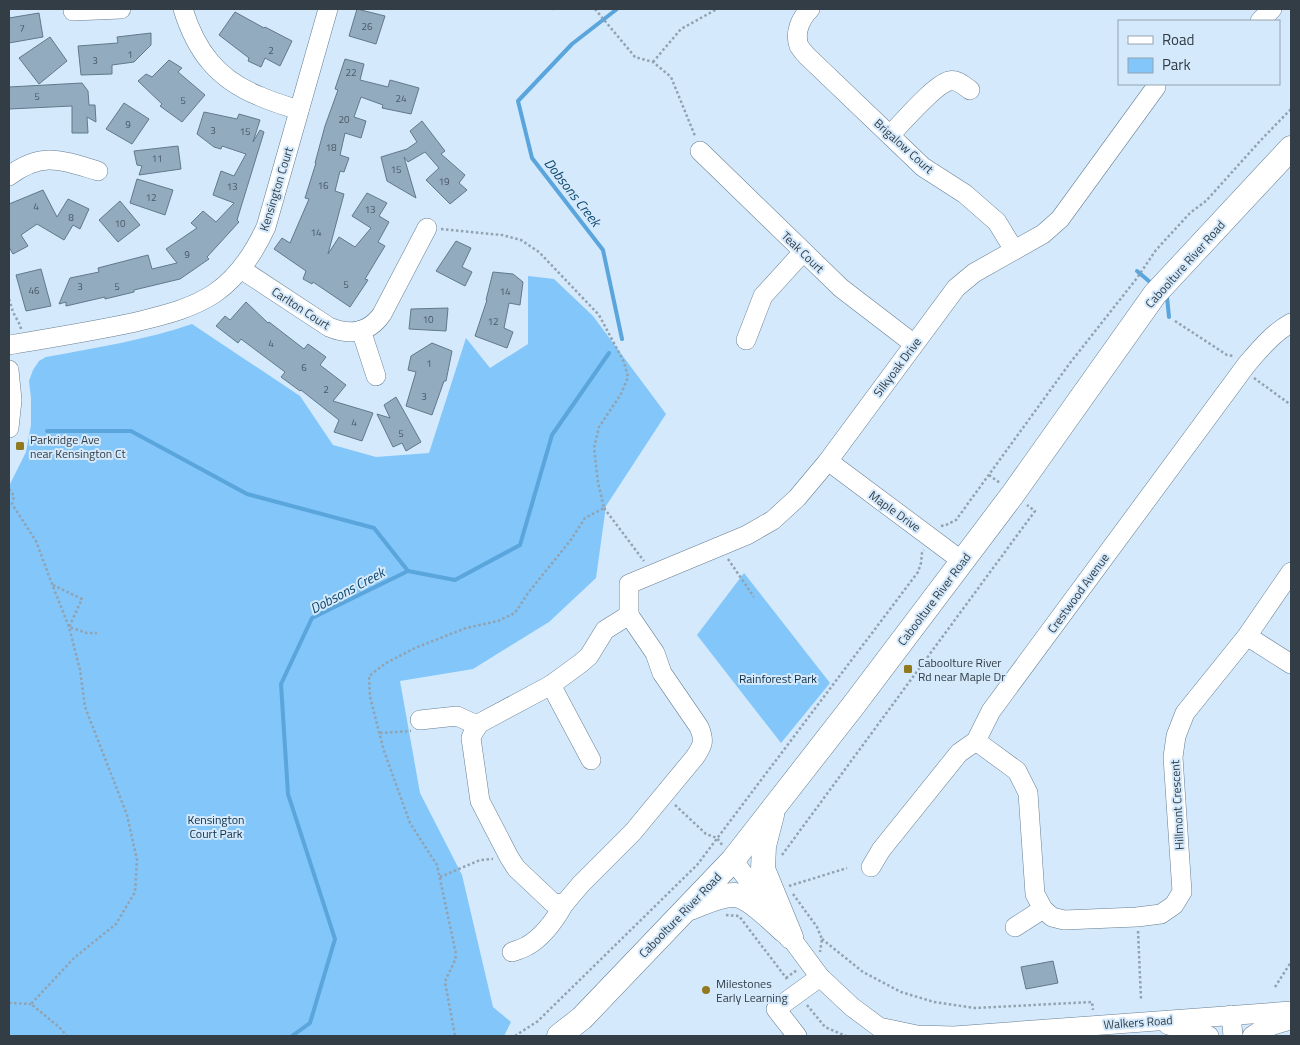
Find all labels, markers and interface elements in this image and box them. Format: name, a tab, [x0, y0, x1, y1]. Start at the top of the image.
house number: 26	[361, 19, 373, 34]
legend	[1118, 20, 1280, 85]
house number: 7	[19, 21, 25, 36]
text: Road	[1162, 28, 1194, 51]
house number: 2	[268, 43, 274, 58]
house number: 1	[127, 47, 133, 62]
house number: 3	[92, 53, 98, 68]
text: Park	[1162, 53, 1191, 76]
house number: 22	[345, 65, 357, 80]
house number: 5	[34, 89, 40, 104]
house number: 24	[395, 91, 407, 106]
house number: 5	[180, 93, 186, 108]
house number: 20	[338, 112, 350, 127]
street label: Brigalow Court	[870, 114, 939, 179]
house number: 9	[125, 117, 131, 132]
house number: 3	[210, 123, 216, 138]
house number: 15	[239, 124, 251, 139]
house number: 18	[325, 140, 337, 155]
street label: Kensington Court	[254, 144, 298, 233]
house number: 11	[151, 151, 163, 166]
water label: Dobsons Creek	[540, 153, 608, 232]
house number: 15	[390, 162, 402, 177]
house number: 19	[438, 174, 450, 189]
house number: 16	[317, 178, 329, 193]
house number: 13	[226, 179, 238, 194]
house number: 12	[145, 190, 157, 205]
house number: 4	[33, 199, 39, 214]
house number: 13	[364, 202, 376, 217]
house number: 8	[68, 210, 74, 225]
house number: 10	[114, 216, 126, 231]
street label: Caboolture River Road	[1140, 216, 1230, 312]
house number: 14	[310, 225, 322, 240]
street label: Teak Court	[777, 227, 829, 278]
house number: 9	[184, 247, 190, 262]
house number: 5	[343, 277, 349, 292]
house number: 3	[77, 279, 83, 294]
house number: 5	[114, 279, 120, 294]
street label: Carlton Court	[268, 282, 335, 335]
house number: 46	[28, 283, 40, 298]
house number: 14	[499, 284, 511, 299]
house number: 10	[422, 312, 434, 327]
house number: 12	[487, 314, 499, 329]
street label: Silkyoak Drive	[868, 333, 926, 401]
house number: 4	[268, 336, 274, 351]
house number: 1	[426, 356, 432, 371]
house number: 6	[301, 360, 307, 375]
house number: 2	[323, 382, 329, 397]
house number: 3	[421, 389, 427, 404]
house number: 4	[351, 415, 357, 430]
house number: 5	[398, 426, 404, 441]
place label: Parkridge Ave near Kensington Ct	[30, 430, 126, 463]
marker: Parkridge Ave near Kensington Ct	[14, 440, 26, 452]
street label: Maple Drive	[865, 486, 925, 536]
street label: Caboolture River Road	[893, 549, 975, 649]
street label: Crestwood Avenue	[1042, 549, 1114, 637]
water label: Dobsons Creek	[306, 561, 390, 618]
place label: Caboolture River Rd near Maple Dr	[918, 653, 1005, 686]
marker: Caboolture River Rd near Maple Dr	[902, 663, 914, 675]
park label: Rainforest Park	[739, 669, 817, 688]
street label: Hillmont Crescent	[1165, 759, 1189, 850]
park label: Kensington Court Park	[188, 810, 244, 843]
street label: Caboolture River Road	[634, 868, 726, 962]
place label: Milestones Early Learning	[716, 974, 788, 1007]
marker: Milestones Early Learning	[700, 984, 712, 996]
street label: Walkers Road	[1103, 1010, 1173, 1034]

